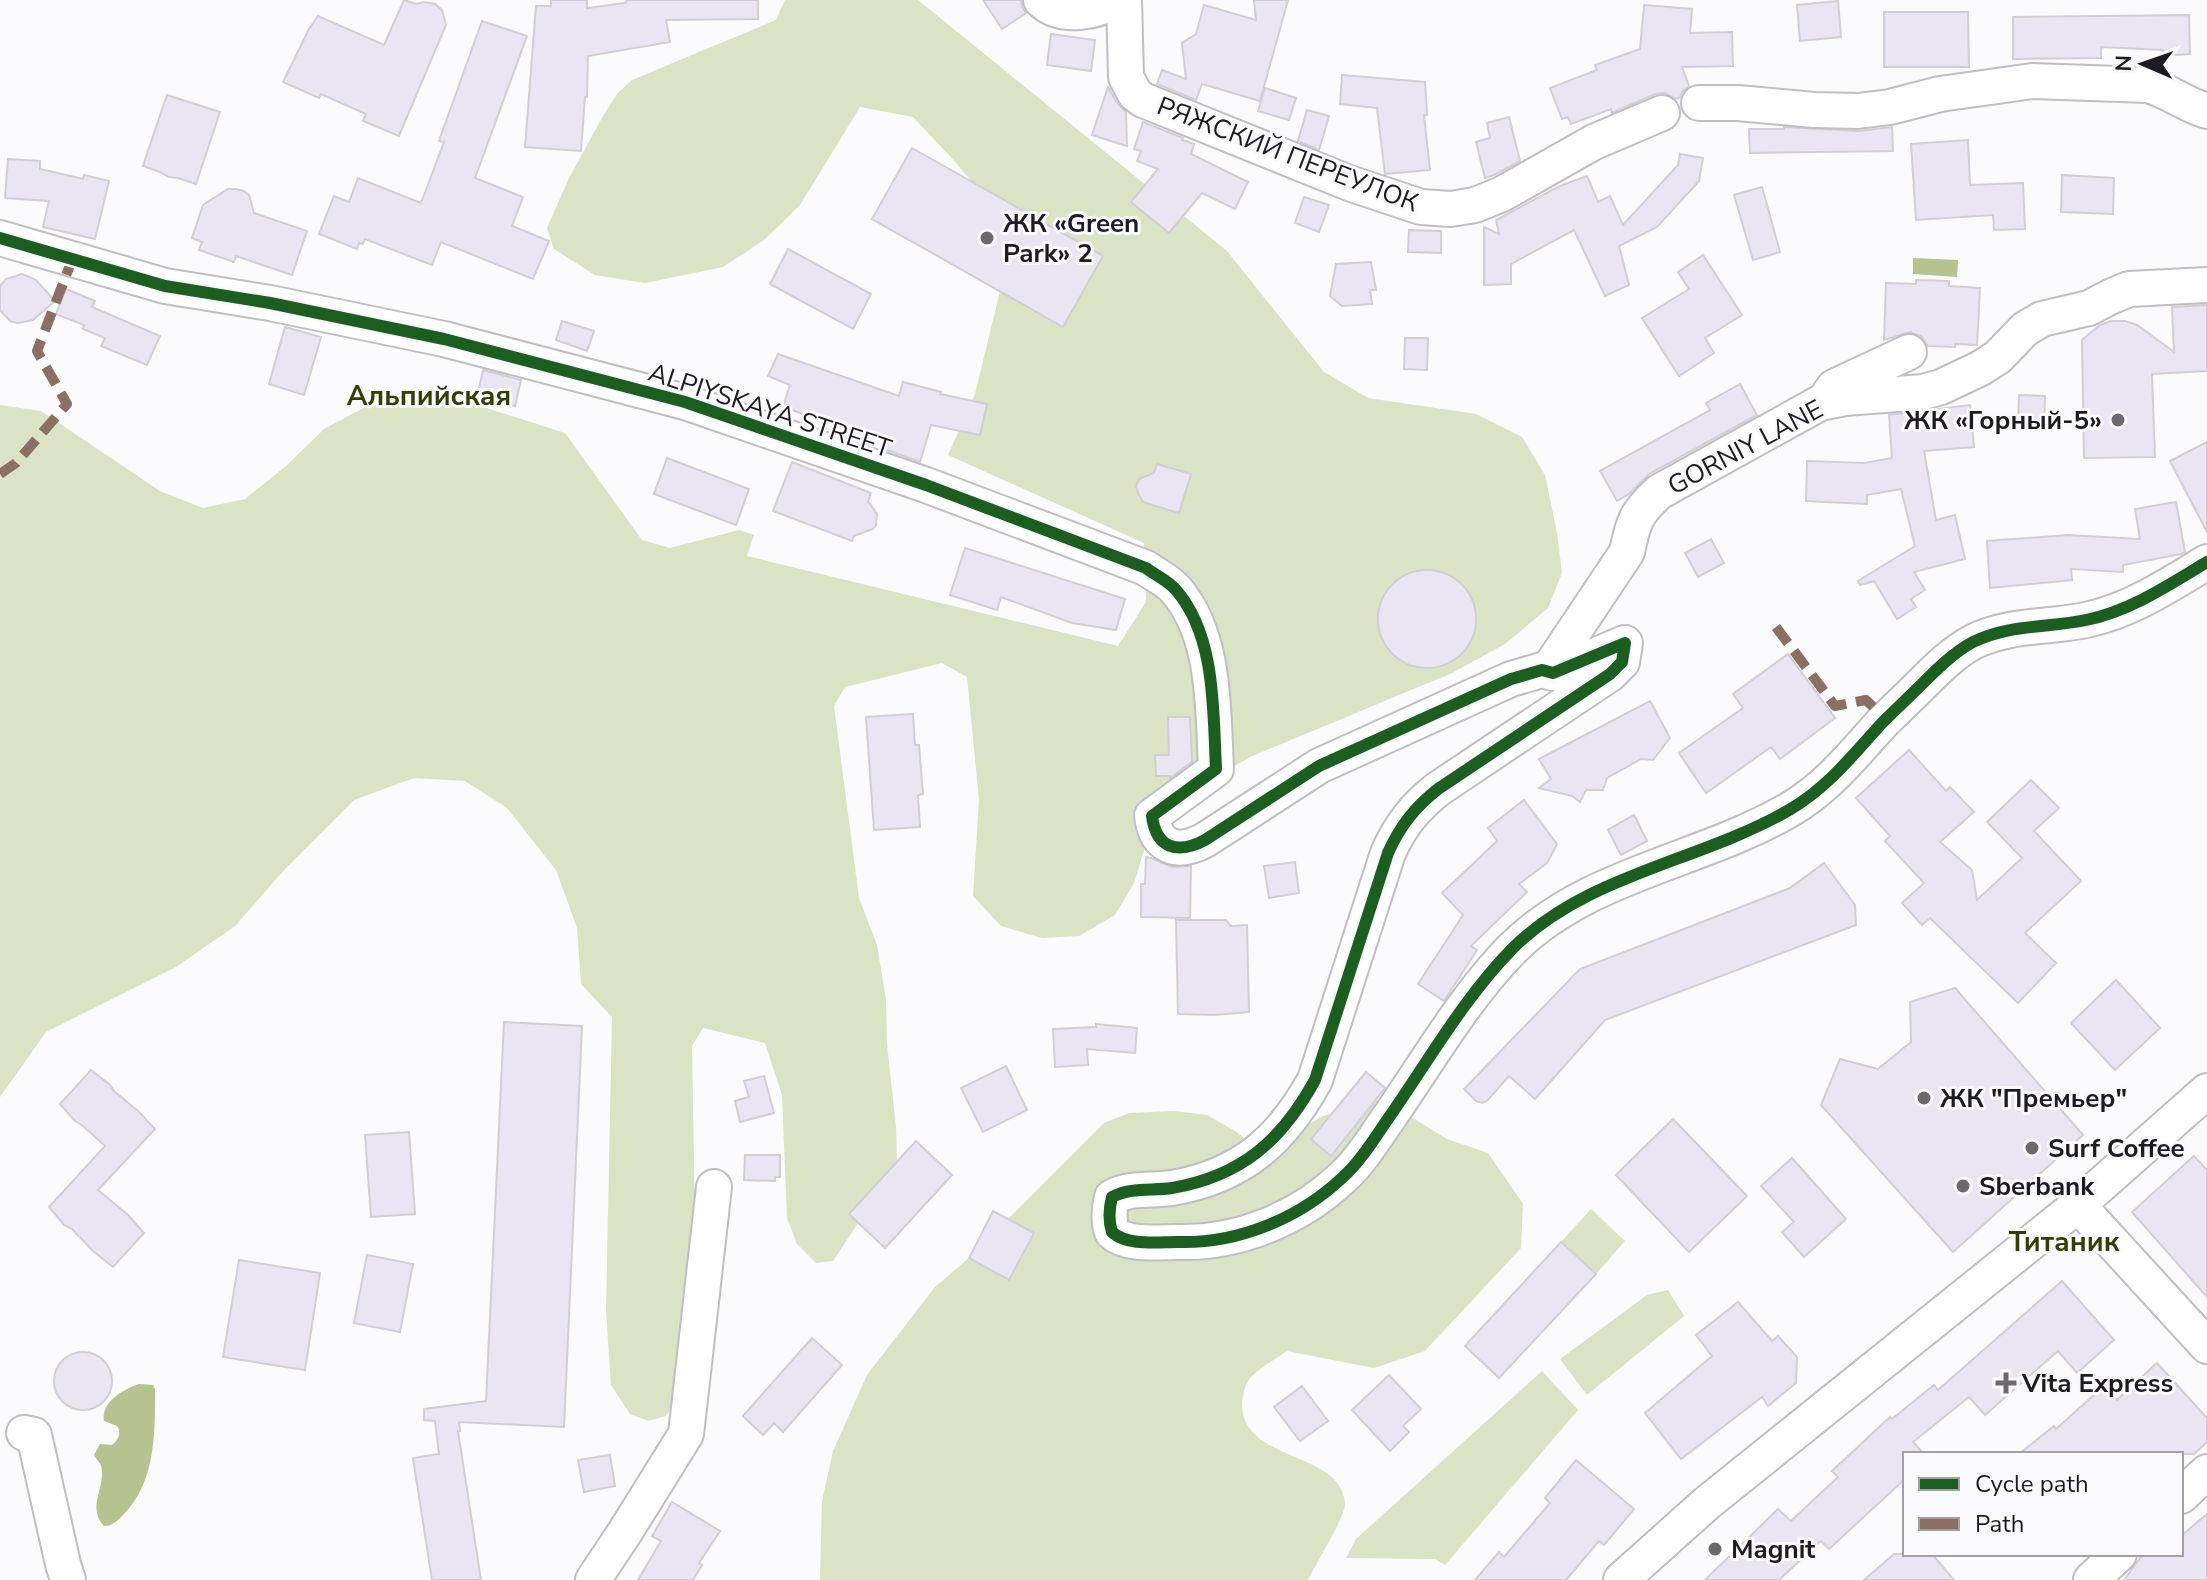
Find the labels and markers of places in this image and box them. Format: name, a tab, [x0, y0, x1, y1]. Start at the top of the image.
place label: ЖК «Green Park» 2	[1003, 206, 1139, 271]
marker: ЖК «Green Park» 2	[978, 229, 996, 247]
place label: ЖК «Горный-5»	[1904, 403, 2102, 438]
marker: ЖК «Горный-5»	[2109, 411, 2127, 429]
place label: ЖК "Премьер"	[1940, 1081, 2127, 1116]
marker: ЖК "Премьер"	[1915, 1089, 1933, 1107]
place label: Surf Coffee	[2048, 1131, 2185, 1166]
marker: Surf Coffee	[2023, 1139, 2041, 1157]
place label: Sberbank	[1979, 1169, 2095, 1204]
marker: Sberbank	[1954, 1177, 1972, 1195]
place label: Vita Express	[2021, 1366, 2173, 1401]
marker: Vita Express	[1997, 1374, 2015, 1392]
place label: Magnit	[1731, 1532, 1816, 1567]
marker: Magnit	[1706, 1540, 1724, 1558]

